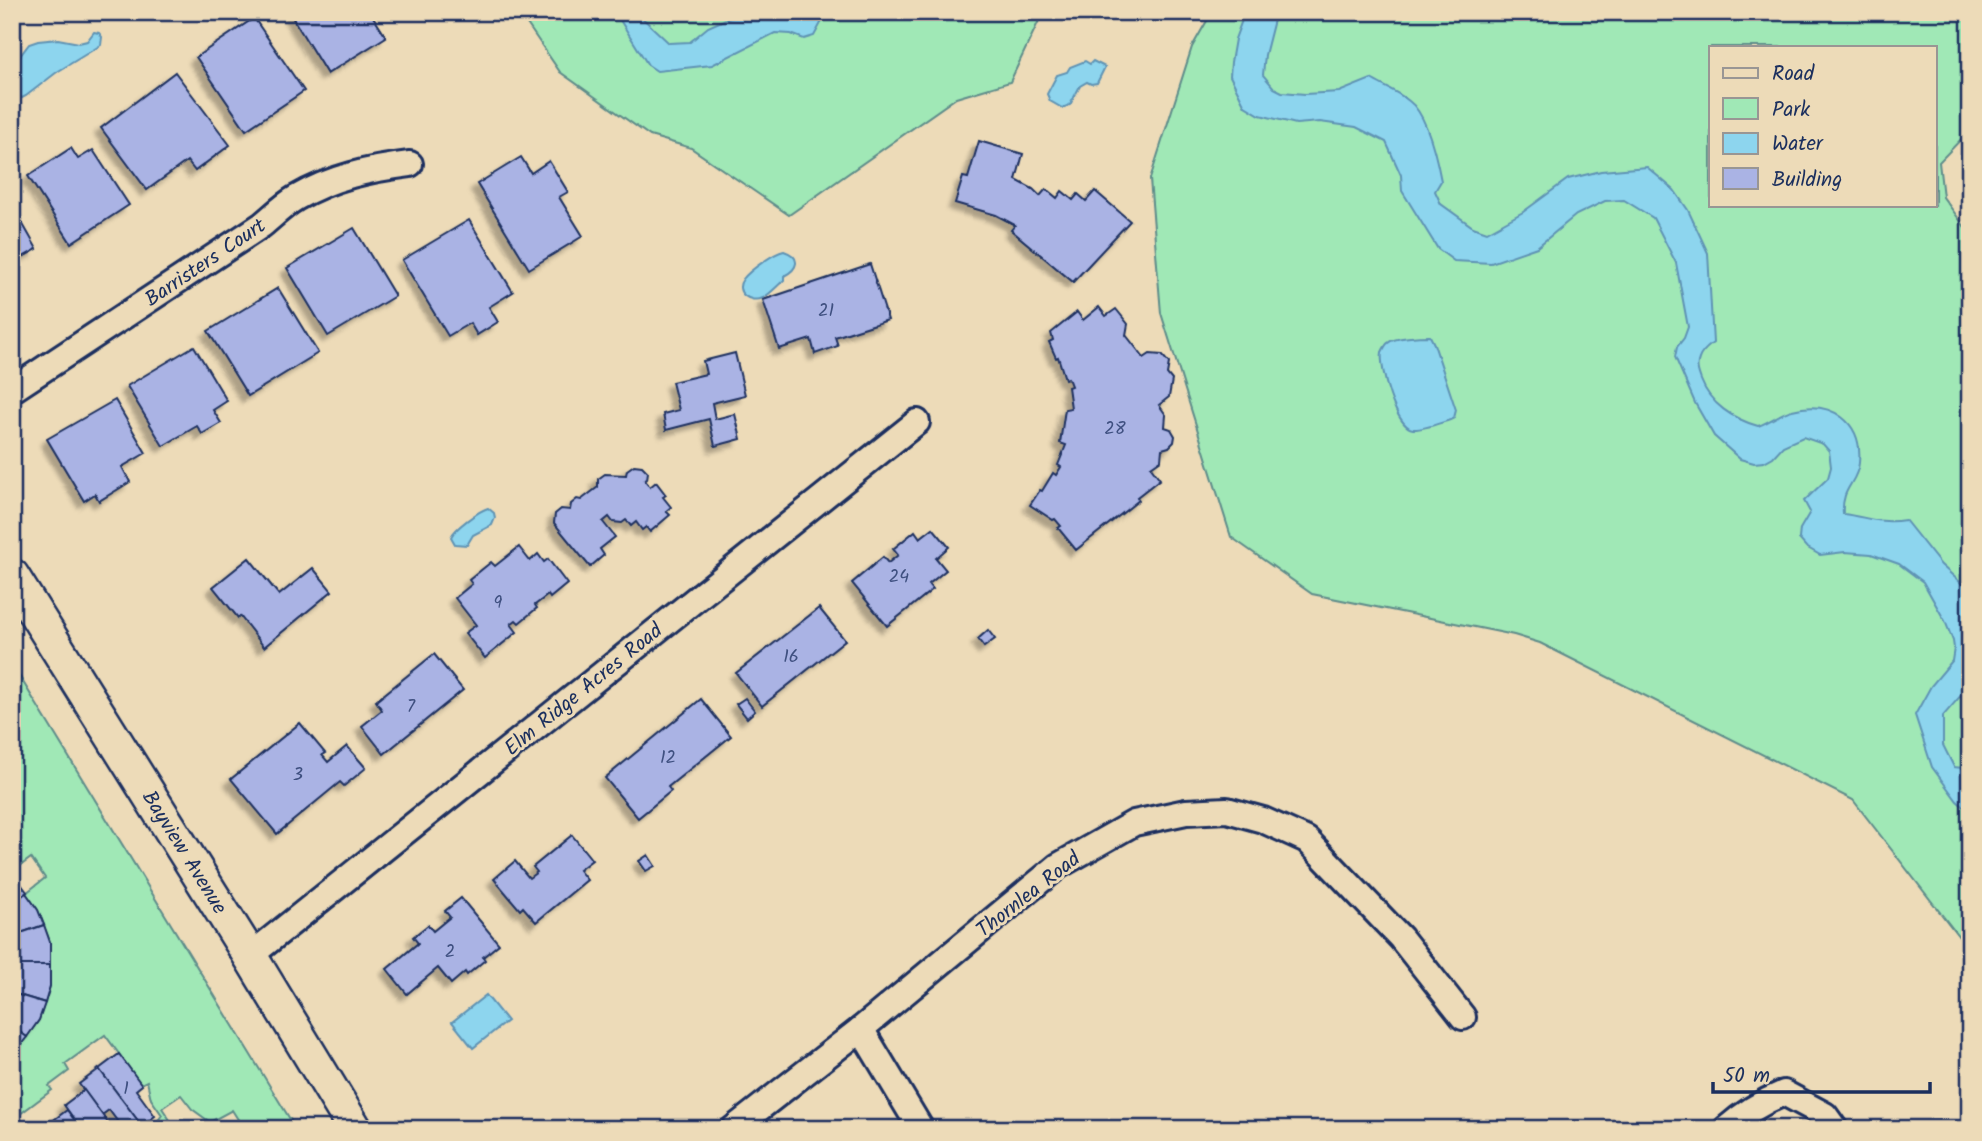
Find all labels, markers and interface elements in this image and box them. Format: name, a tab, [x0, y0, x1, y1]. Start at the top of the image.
legend	[1709, 46, 1937, 206]
text: Road	[1772, 58, 1815, 91]
text: Park	[1772, 94, 1810, 127]
text: Water	[1772, 128, 1824, 161]
text: Building	[1772, 164, 1842, 197]
street label: Barristers Court	[138, 210, 274, 316]
house number: 21	[818, 297, 834, 326]
house number: 28	[1104, 415, 1126, 444]
house number: 24	[889, 563, 909, 592]
house number: 9	[494, 589, 503, 618]
street label: Elm Ridge Acres Road	[497, 615, 671, 765]
house number: 16	[783, 643, 799, 672]
house number: 7	[407, 693, 416, 722]
house number: 12	[660, 744, 676, 773]
house number: 3	[293, 761, 303, 790]
street label: Bayview Avenue	[132, 784, 235, 922]
street label: Thornlea Road	[969, 843, 1089, 947]
house number: 2	[445, 938, 455, 967]
scale bar	[1713, 1050, 1930, 1094]
text: 50 m	[1723, 1060, 1770, 1093]
house number: 1	[123, 1075, 129, 1104]

